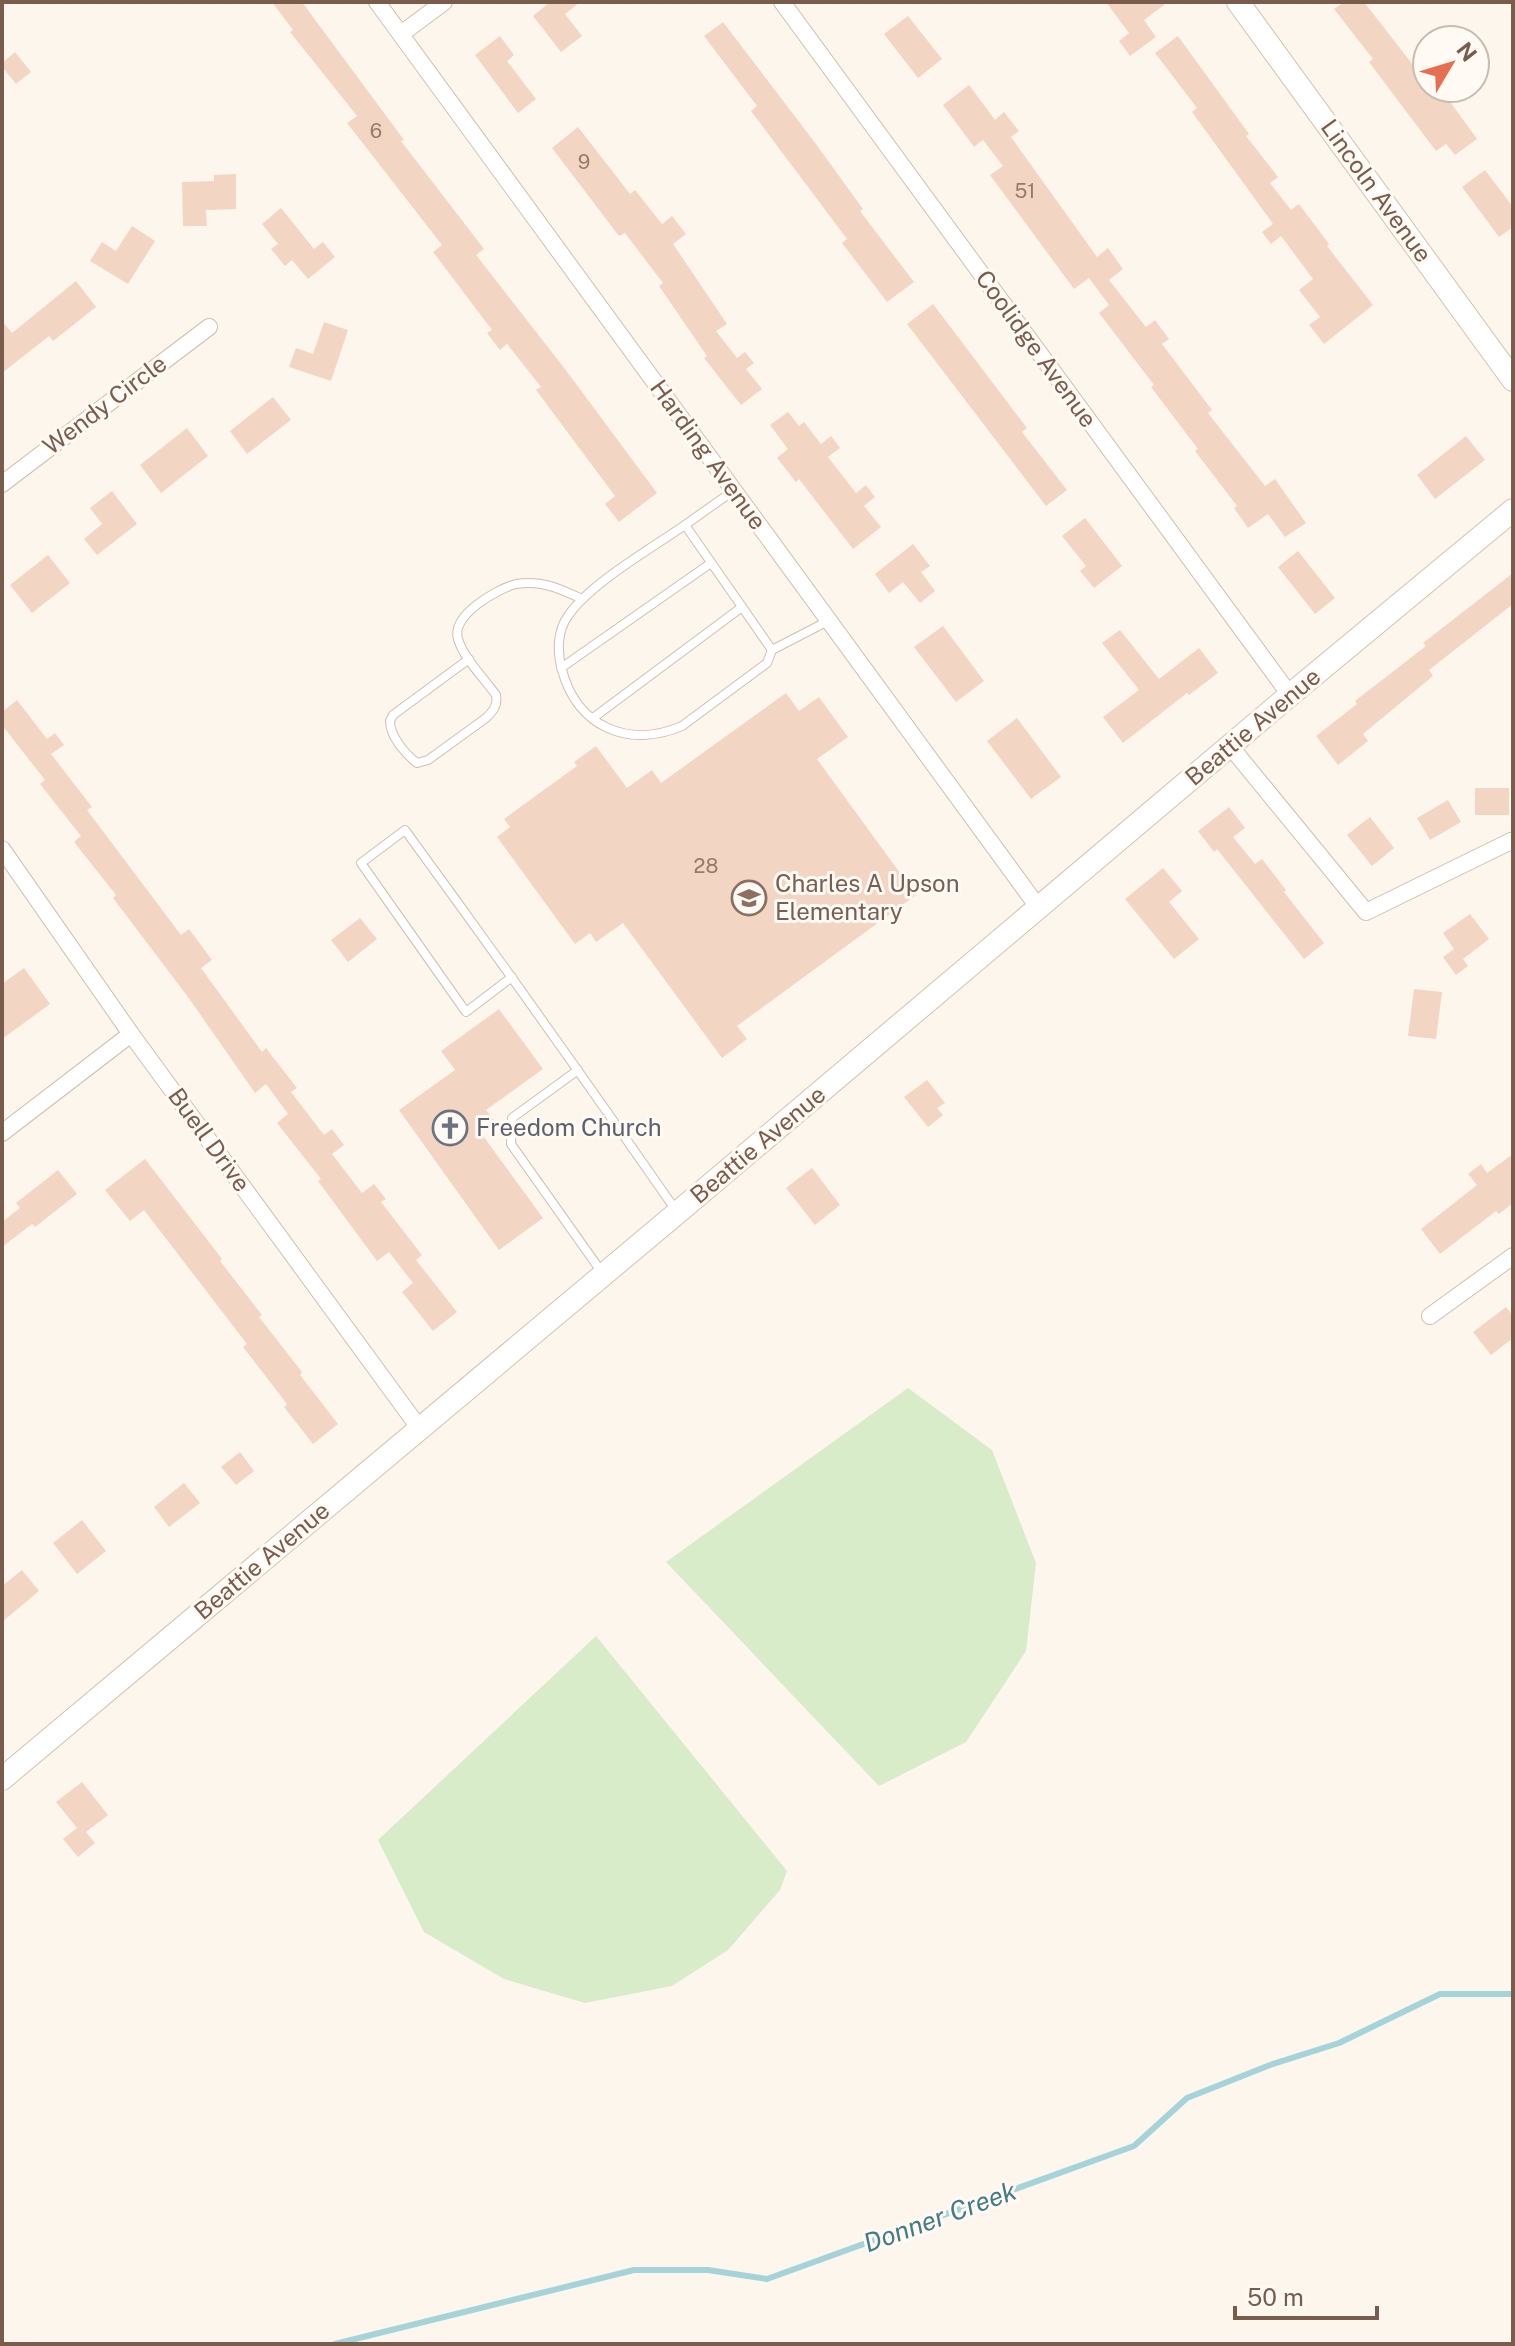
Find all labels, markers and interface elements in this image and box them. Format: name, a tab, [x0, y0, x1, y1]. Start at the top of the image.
north arrow	[1411, 24, 1491, 104]
text: N	[1451, 37, 1482, 66]
street label: Lincoln Avenue	[1316, 114, 1438, 267]
house number: 6	[370, 119, 382, 143]
house number: 9	[578, 150, 590, 174]
house number: 51	[1015, 179, 1035, 203]
street label: Coolidge Avenue	[970, 264, 1103, 432]
street label: Wendy Circle	[37, 349, 172, 460]
street label: Harding Avenue	[645, 374, 773, 535]
street label: Beattie Avenue	[1179, 662, 1326, 791]
house number: 28	[694, 854, 718, 878]
place label: Charles A Upson Elementary	[775, 869, 960, 925]
school or university icon: Charles A Upson Elementary	[730, 879, 768, 917]
street label: Beattie Avenue	[684, 1080, 831, 1209]
street label: Buell Drive	[163, 1082, 257, 1197]
church icon: Freedom Church	[431, 1109, 469, 1147]
place label: Freedom Church	[476, 1113, 661, 1141]
street label: Beattie Avenue	[188, 1496, 335, 1625]
water label: Donner Creek	[859, 2175, 1020, 2258]
scale bar	[1235, 2270, 1377, 2320]
text: 50 m	[1247, 2283, 1304, 2311]

